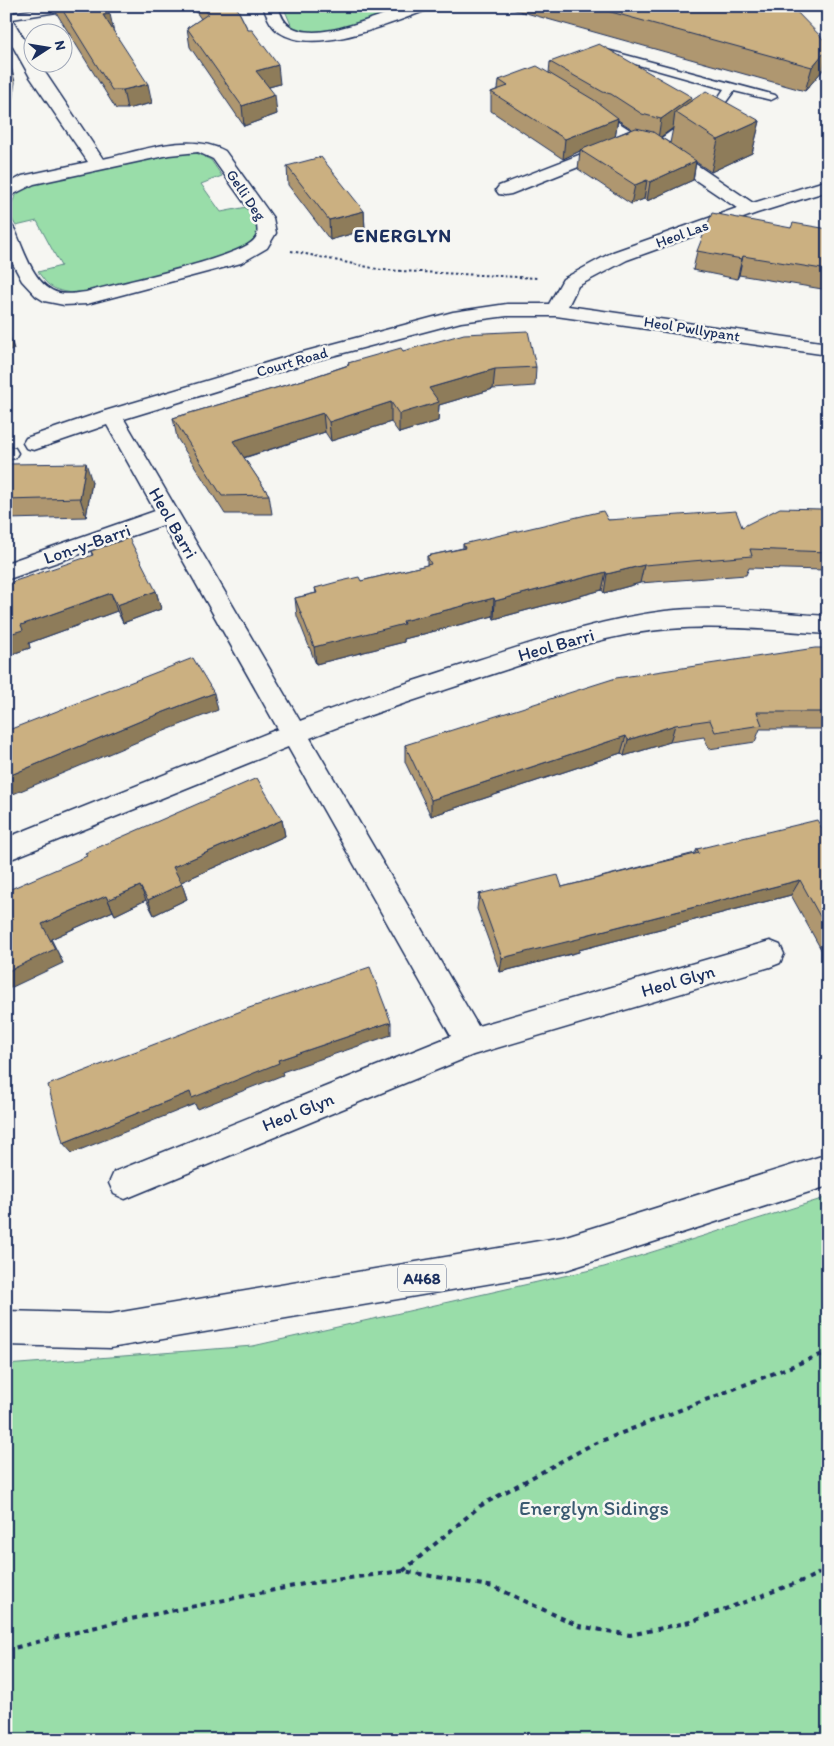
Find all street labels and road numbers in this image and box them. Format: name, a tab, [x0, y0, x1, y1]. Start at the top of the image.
street label: Gelli Deg	[222, 166, 270, 224]
street label: Heol Las	[653, 216, 711, 252]
street label: Heol Pwllypant	[643, 313, 742, 346]
street label: Court Road	[254, 343, 330, 381]
street label: Heol Barri	[144, 483, 202, 563]
street label: Lon-y-Barri	[41, 519, 133, 569]
street label: Heol Barri	[515, 624, 597, 666]
street label: Heol Glyn	[639, 960, 717, 1002]
street label: Heol Glyn	[259, 1088, 337, 1136]
road number: A468	[398, 1264, 446, 1292]

